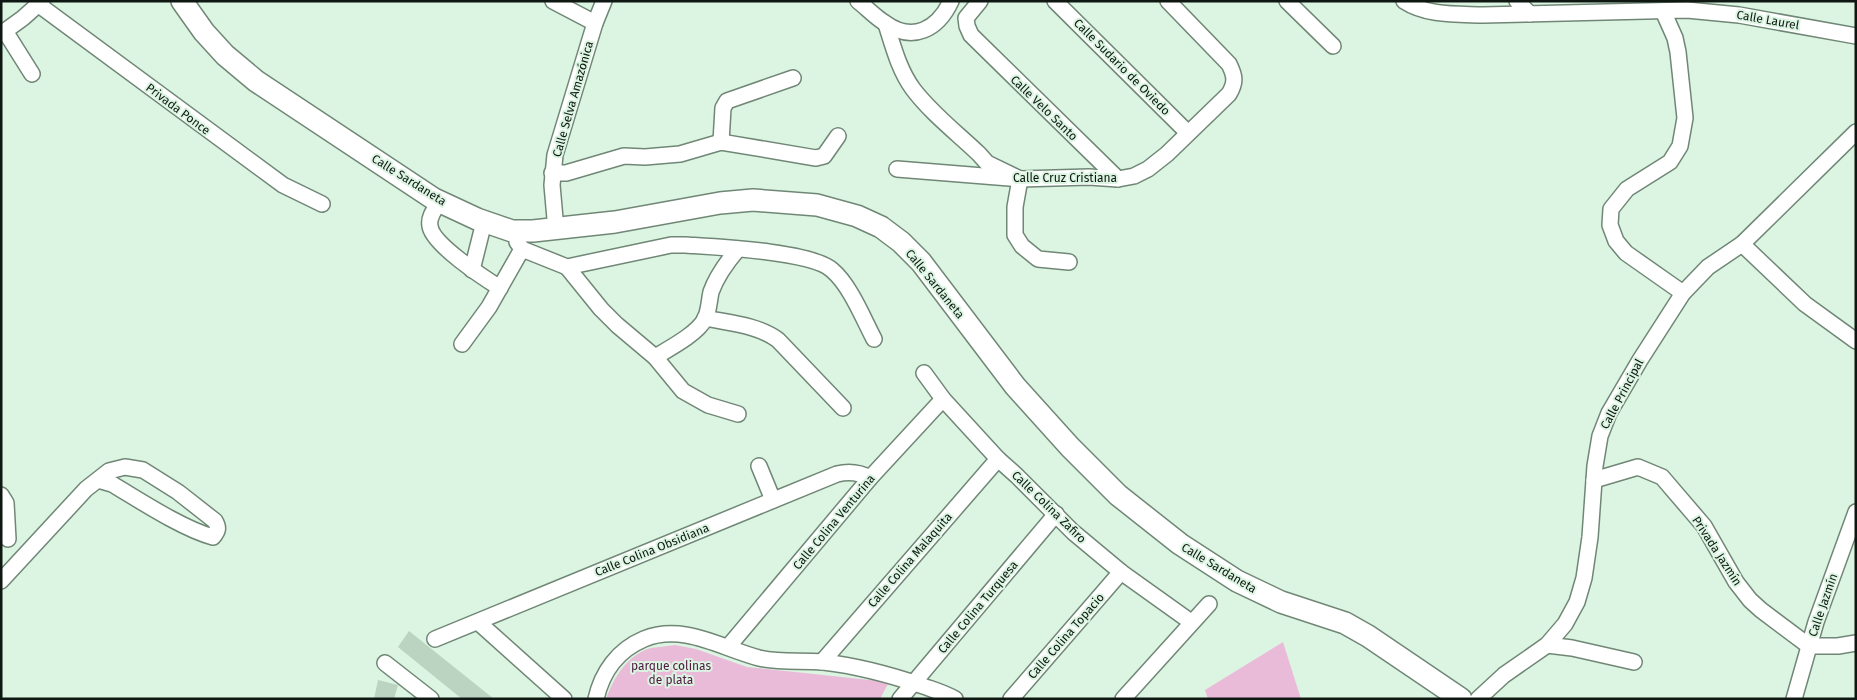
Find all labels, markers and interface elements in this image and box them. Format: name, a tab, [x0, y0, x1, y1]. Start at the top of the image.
street label: Calle Laurel	[1736, 8, 1801, 32]
street label: Calle Sudario de Oviedo	[1071, 16, 1173, 118]
street label: Calle Selva Amazónica	[550, 39, 596, 159]
street label: Calle Velo Santo	[1008, 73, 1080, 143]
street label: Privada Ponce	[143, 80, 213, 138]
street label: Calle Sardaneta	[369, 152, 449, 208]
street label: Calle Cruz Cristiana	[1013, 171, 1117, 185]
street label: Calle Sardaneta	[903, 247, 967, 321]
street label: Calle Principal	[1598, 356, 1647, 432]
street label: Calle Colina Zafiro	[1009, 468, 1089, 546]
street label: Calle Colina Venturina	[790, 472, 878, 572]
street label: Calle Colina Malaquita	[865, 510, 955, 610]
street label: Privada Jazmín	[1689, 514, 1745, 588]
street label: Calle Colina Obsidiana	[593, 521, 711, 579]
street label: Calle Sardaneta	[1179, 540, 1259, 596]
street label: Calle Colina Turquesa	[935, 558, 1021, 656]
street label: Calle Jazmín	[1806, 572, 1840, 638]
street label: Calle Colina Topacio	[1025, 590, 1107, 682]
park label: parque colinas de plata	[631, 659, 711, 687]

